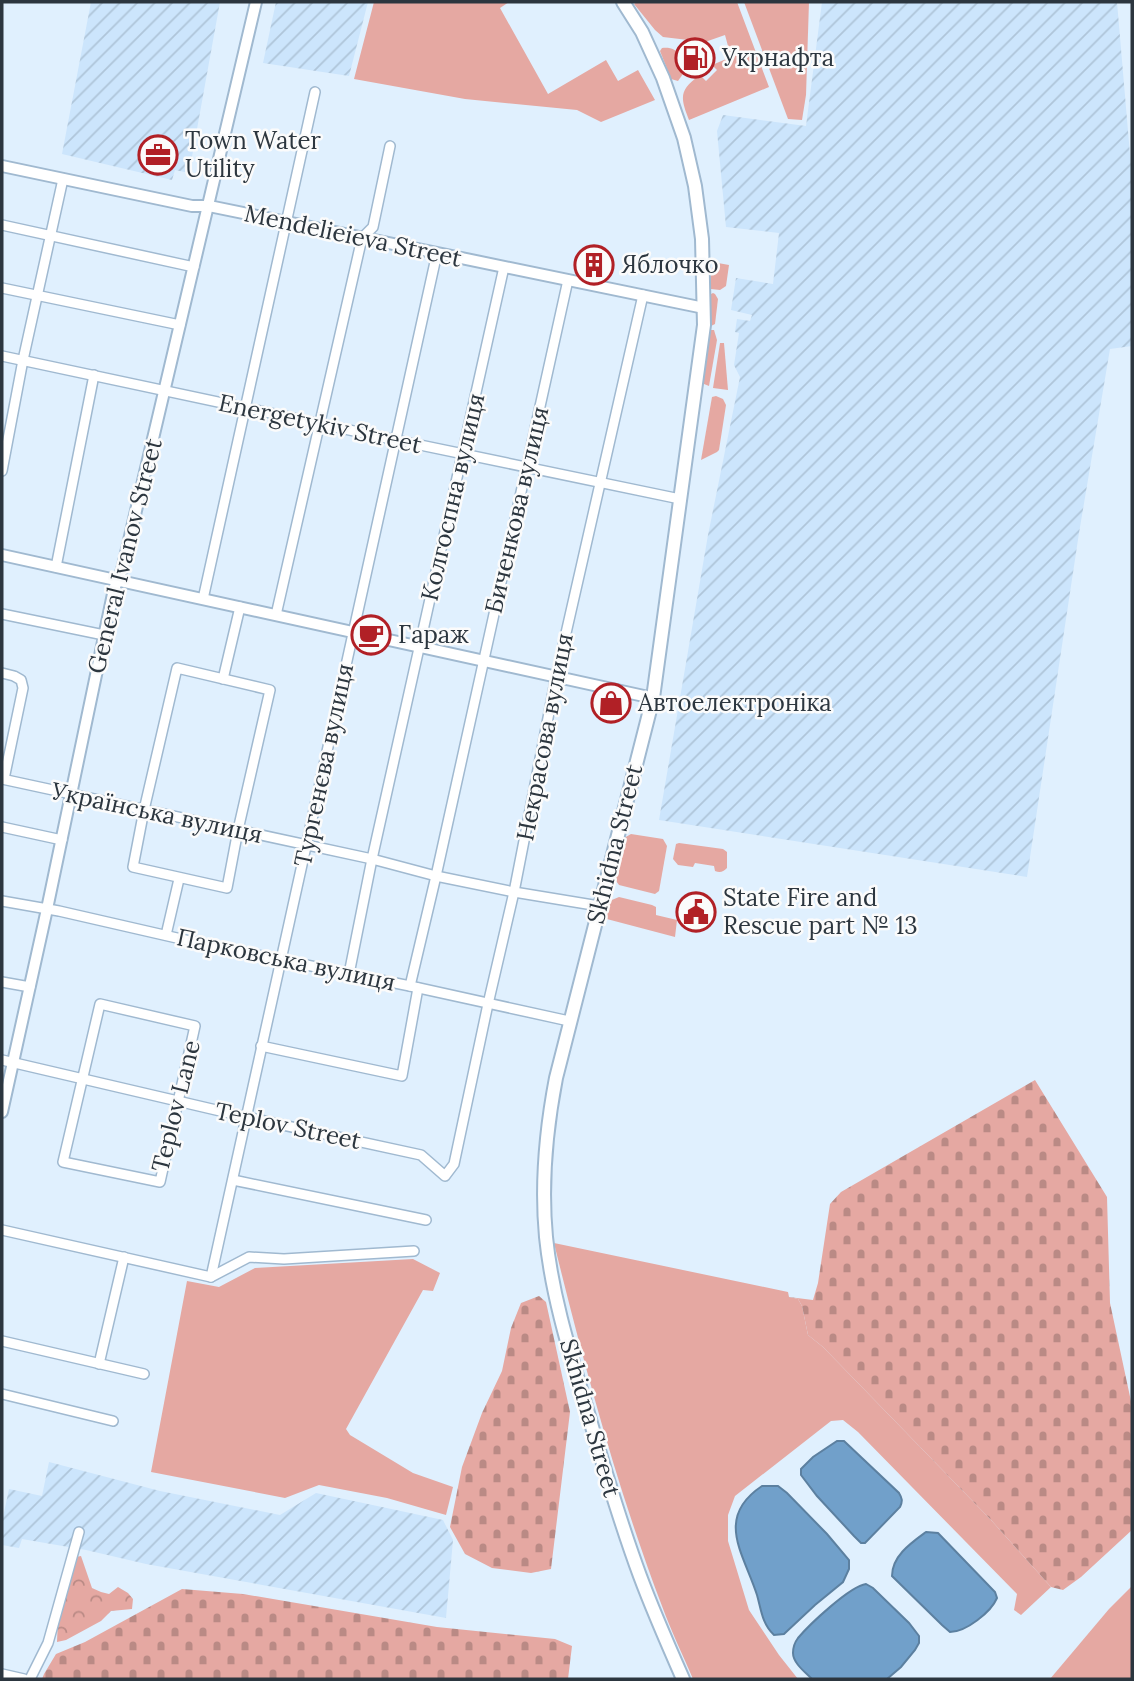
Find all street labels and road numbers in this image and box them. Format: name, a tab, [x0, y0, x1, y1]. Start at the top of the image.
street label: Mendelieieva Street	[242, 197, 465, 274]
street label: Energetykiv Street	[216, 387, 425, 460]
street label: Колгоспна вулиця	[414, 390, 491, 604]
street label: Биченкова вулиця	[478, 403, 555, 616]
street label: General Ivanov Street	[80, 434, 169, 677]
street label: Некрасова вулиця	[509, 630, 580, 843]
street label: Тургенєва вулиця	[287, 660, 360, 869]
street label: Skhidna Street	[580, 760, 649, 927]
street label: Українська вулиця	[48, 775, 265, 850]
street label: Парковська вулиця	[174, 921, 398, 998]
street label: Teplov Lane	[144, 1037, 207, 1175]
street label: Teplov Street	[212, 1095, 365, 1156]
street label: Skhidna Street	[553, 1335, 628, 1501]

